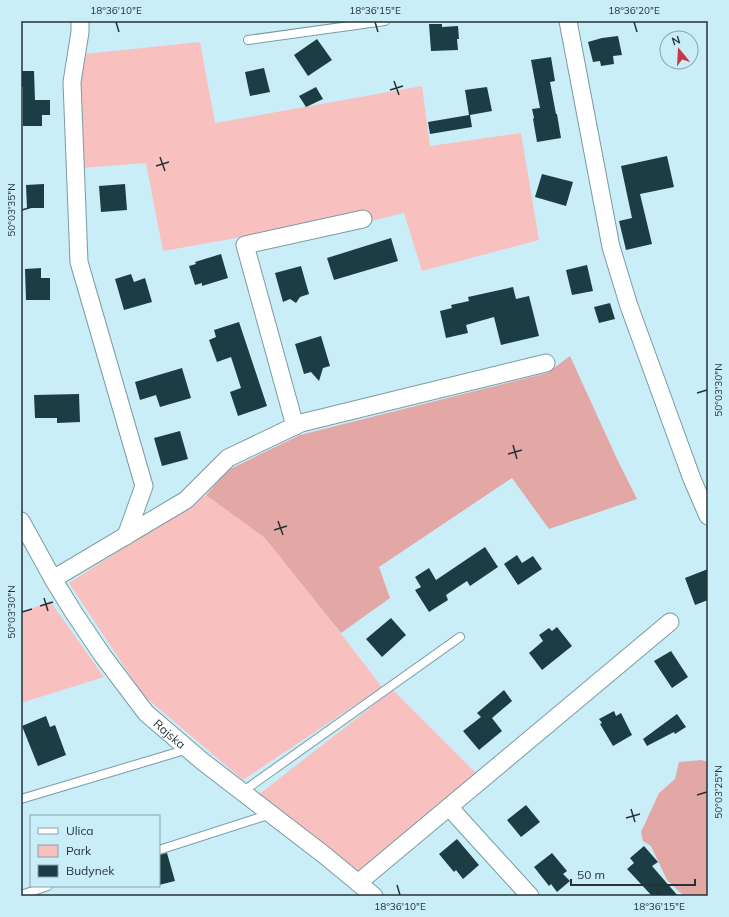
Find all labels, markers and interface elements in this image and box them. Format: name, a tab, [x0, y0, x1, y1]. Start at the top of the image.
text: 18°36'10"E	[90, 4, 142, 17]
text: 18°36'15"E	[349, 4, 401, 17]
text: 18°36'20"E	[608, 4, 660, 17]
north arrow	[659, 30, 699, 70]
text: N	[670, 33, 682, 48]
text: 50°03'35"N	[5, 183, 18, 237]
text: 50°03'30"N	[712, 363, 725, 417]
text: 50°03'30"N	[5, 585, 18, 639]
street label: Rajska	[151, 716, 189, 751]
text: 50°03'25"N	[712, 765, 725, 819]
legend	[30, 815, 160, 887]
text: Ulica	[66, 823, 94, 838]
text: Park	[66, 843, 92, 858]
scale bar	[571, 861, 695, 887]
text: Budynek	[66, 863, 115, 878]
text: 50 m	[577, 867, 605, 882]
text: 18°36'10"E	[374, 900, 426, 913]
text: 18°36'15"E	[633, 900, 685, 913]

